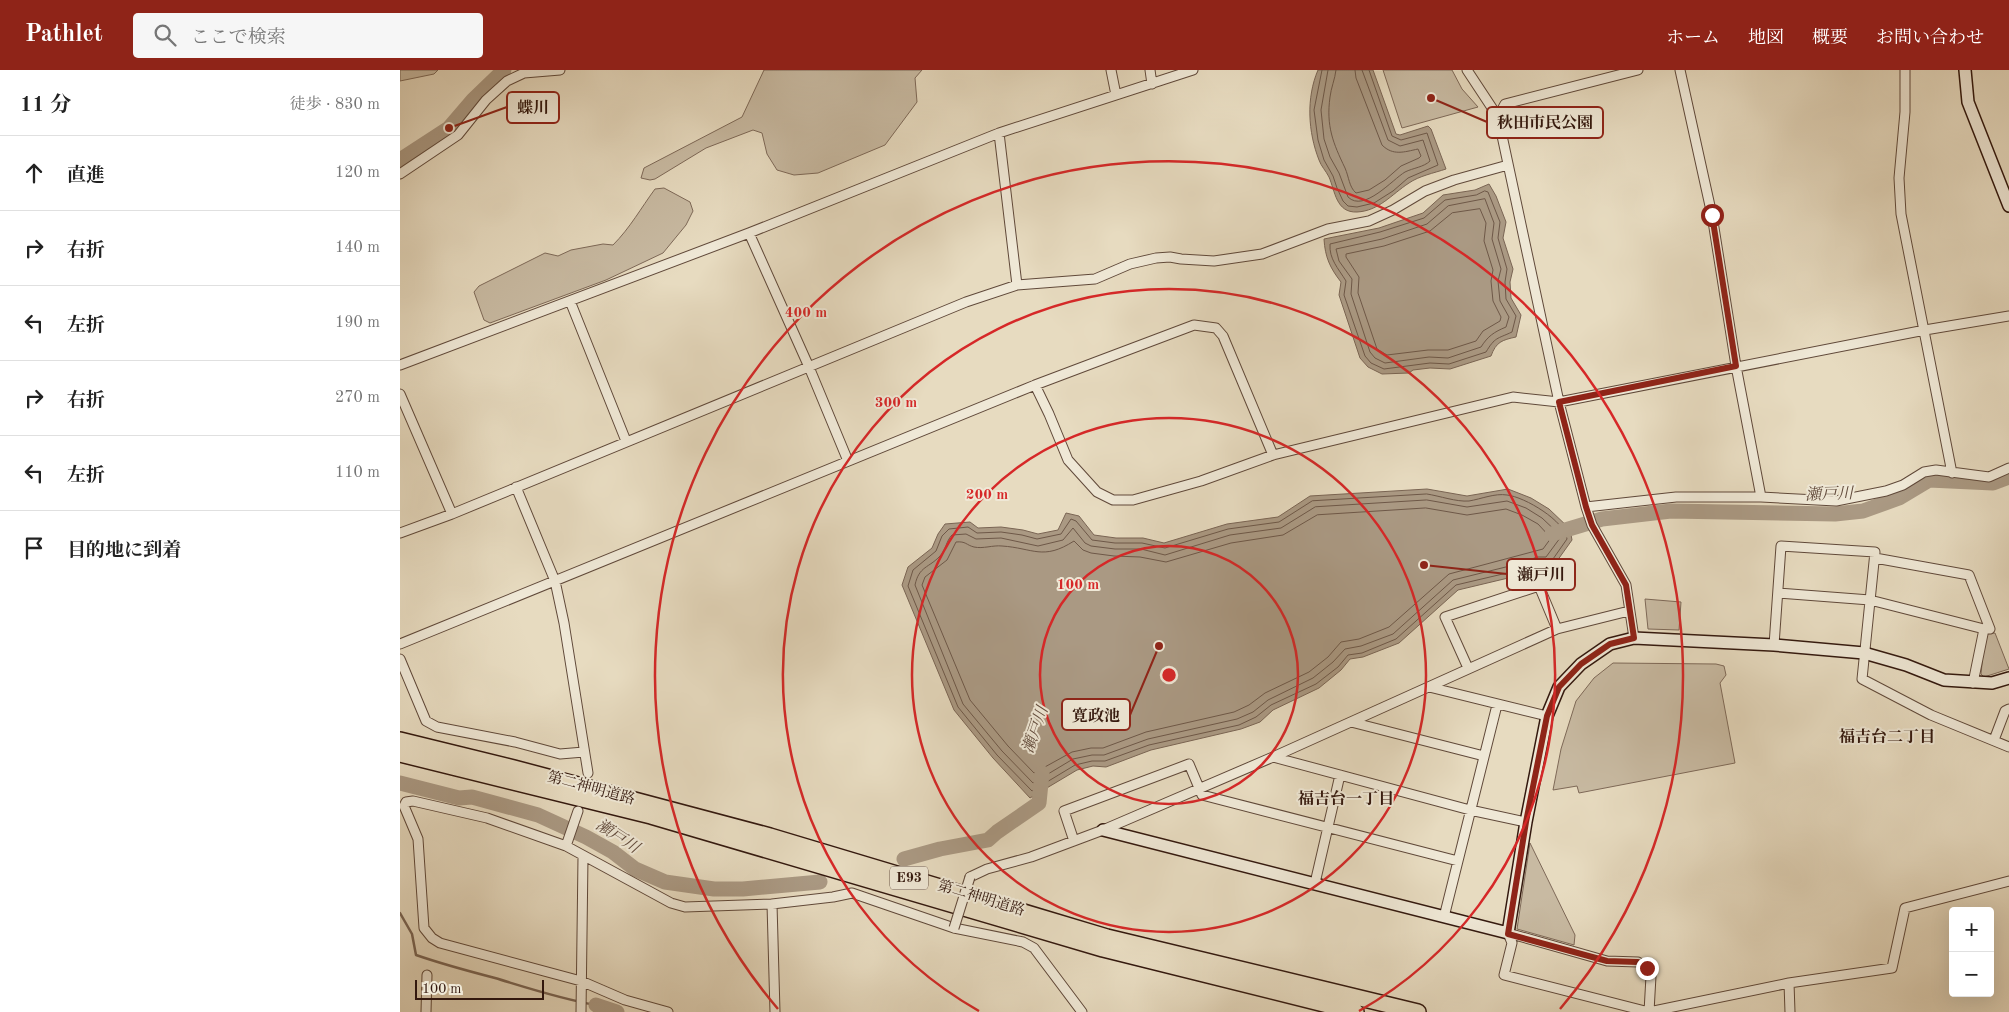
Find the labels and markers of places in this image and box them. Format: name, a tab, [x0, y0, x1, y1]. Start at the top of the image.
callout: 蝶川	[507, 92, 559, 123]
callout: 秋田市民公園	[1487, 107, 1603, 138]
callout: 瀬戸川	[1507, 559, 1575, 590]
centre of rings	[1160, 666, 1178, 684]
callout: 寛政池	[1062, 699, 1130, 730]

